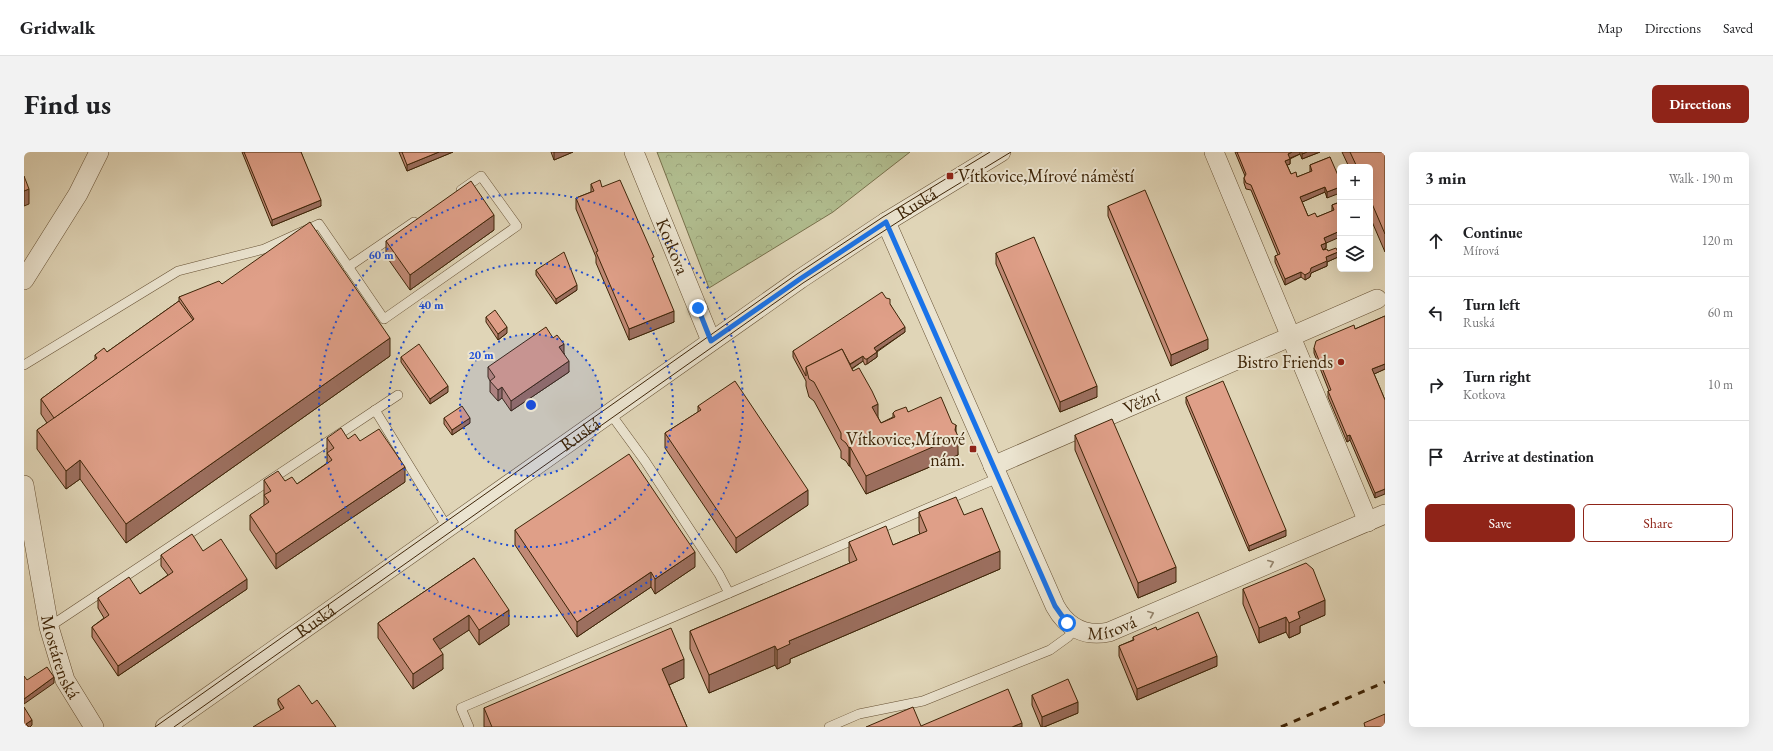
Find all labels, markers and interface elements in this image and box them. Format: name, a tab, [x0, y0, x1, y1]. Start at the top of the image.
text: Gridwalk	[20, 15, 95, 40]
text: Map	[1597, 19, 1623, 37]
text: Directions	[1645, 19, 1701, 37]
text: Saved	[1723, 19, 1753, 37]
button: Directions	[1652, 85, 1749, 123]
text: Find us	[24, 86, 111, 122]
place label: Vítkovice,Mírové náměstí	[958, 164, 1135, 187]
map controls	[1337, 164, 1373, 272]
button: +	[1337, 164, 1373, 200]
text: 3 min	[1425, 167, 1466, 189]
text: Walk · 190 m	[1669, 170, 1733, 187]
marker: Vítkovice,Mírové náměstí	[945, 171, 955, 181]
street label: Ruská	[892, 181, 942, 224]
button: −	[1337, 200, 1373, 236]
street label: Kotkova	[651, 215, 695, 279]
text: Continue	[1463, 223, 1523, 242]
icon: ahead	[1425, 230, 1447, 252]
text: 120 m	[1702, 232, 1733, 249]
button: layers	[1337, 236, 1373, 272]
text: Mírová	[1463, 242, 1499, 259]
text: 60 m	[368, 247, 394, 263]
text: Turn left	[1463, 295, 1520, 314]
text: 40 m	[418, 297, 444, 313]
route end	[689, 299, 707, 317]
icon: left	[1425, 302, 1447, 324]
text: 60 m	[1708, 304, 1733, 321]
text: Ruská	[1463, 314, 1495, 331]
text: 20 m	[468, 347, 494, 363]
place label: Bistro Friends	[1237, 350, 1333, 373]
marker: Bistro Friends	[1336, 357, 1346, 367]
text: Turn right	[1463, 367, 1531, 386]
icon: right	[1425, 374, 1447, 396]
text: 10 m	[1708, 376, 1733, 393]
street label: Věžní	[1119, 383, 1164, 419]
text: Kotkova	[1463, 386, 1505, 403]
centre of rings	[524, 398, 538, 412]
street label: Ruská	[555, 411, 605, 456]
place label: Vítkovice,Mírové nám.	[846, 427, 965, 471]
marker: Vítkovice,Mírové nám.	[968, 444, 978, 454]
icon: arrive	[1425, 446, 1447, 468]
text: Arrive at destination	[1463, 447, 1594, 466]
button: Save	[1425, 504, 1575, 542]
button: Share	[1583, 504, 1733, 542]
one-way arrow	[1267, 560, 1274, 568]
street label: Ruská	[291, 598, 340, 643]
street label: Mírová	[1087, 609, 1140, 645]
one-way arrow	[1146, 611, 1154, 619]
street label: Mostárenská	[36, 613, 86, 704]
route start	[1058, 614, 1076, 632]

